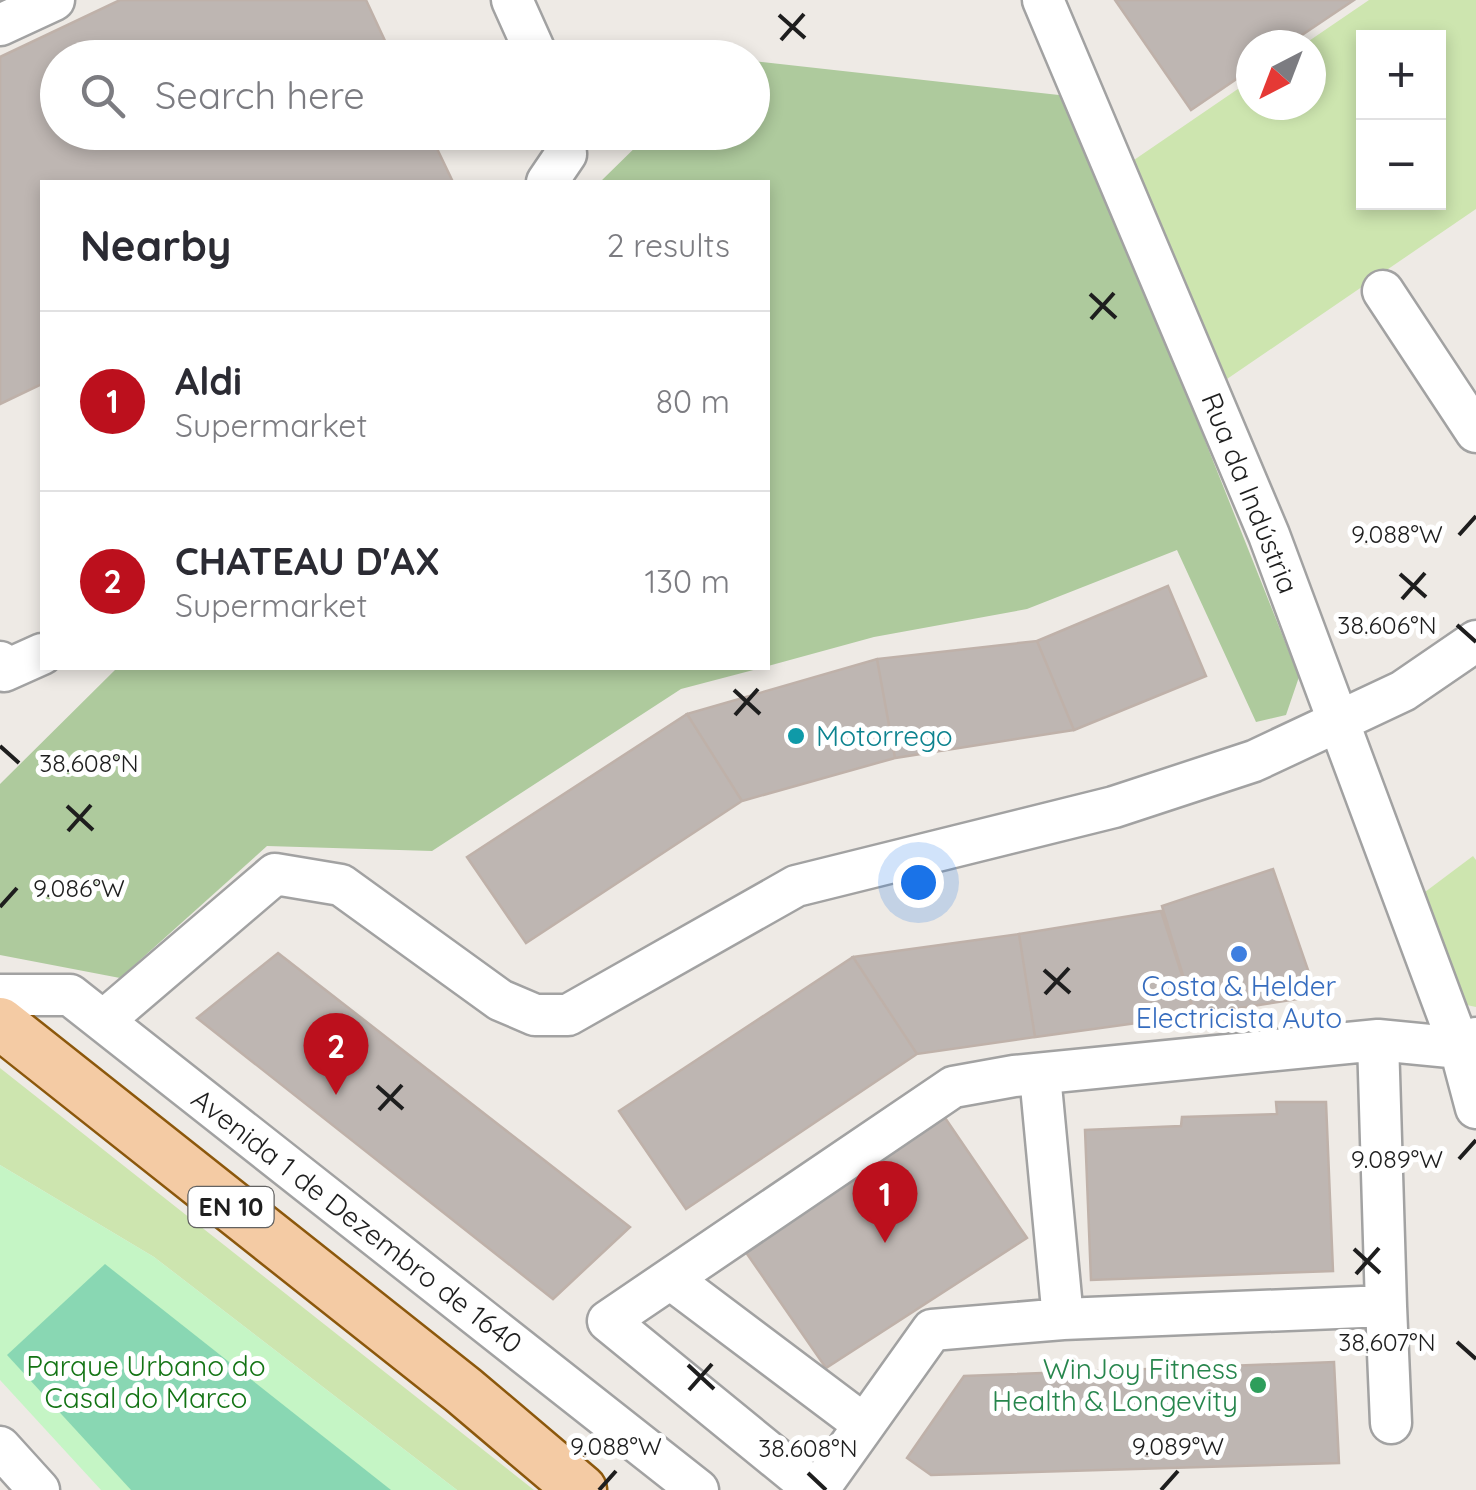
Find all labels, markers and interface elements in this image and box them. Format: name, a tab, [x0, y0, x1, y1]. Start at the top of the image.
north arrow	[1236, 30, 1326, 120]
map controls	[1356, 30, 1446, 210]
button: +	[1356, 30, 1446, 120]
search box	[40, 40, 770, 150]
icon: search	[75, 68, 130, 123]
text: Search here	[155, 71, 365, 119]
button: −	[1356, 120, 1446, 210]
text: Nearby	[80, 219, 231, 272]
text: 2 results	[607, 225, 730, 265]
text: Aldi	[175, 357, 242, 405]
text: 1	[106, 381, 119, 421]
text: 80 m	[656, 381, 730, 421]
street label: Rua da Indústria	[1194, 387, 1307, 598]
text: Supermarket	[175, 405, 367, 445]
text: 9.088°W	[1351, 518, 1443, 549]
text: CHATEAU D'AX	[175, 537, 440, 585]
text: 2	[103, 561, 122, 601]
text: 130 m	[644, 561, 730, 601]
text: Supermarket	[175, 585, 367, 625]
text: 38.606°N	[1337, 609, 1437, 640]
place label: Motorrego	[816, 718, 953, 753]
marker: Motorrego	[785, 725, 807, 747]
text: 38.608°N	[39, 747, 139, 778]
your location	[893, 857, 944, 908]
text: 9.086°W	[33, 872, 125, 903]
marker: Costa & Helder Electricista Auto	[1228, 943, 1250, 965]
place label: Costa & Helder Electricista Auto	[1136, 968, 1342, 1035]
pin: 2	[304, 1012, 368, 1095]
street label: Avenida 1 de Dezembro de 1640	[185, 1081, 530, 1361]
text: 9.089°W	[1351, 1143, 1443, 1174]
pin: 1	[852, 1160, 918, 1243]
road number: EN 10	[188, 1187, 274, 1227]
text: 38.607°N	[1338, 1326, 1436, 1357]
park label: Parque Urbano do Casal do Marco	[26, 1348, 266, 1415]
place label: WinJoy Fitness Health & Longevity	[992, 1351, 1238, 1418]
marker: WinJoy Fitness Health & Longevity	[1247, 1374, 1269, 1396]
text: 9.088°W	[570, 1430, 662, 1461]
text: 9.089°W	[1132, 1430, 1224, 1461]
text: 38.608°N	[758, 1432, 858, 1463]

